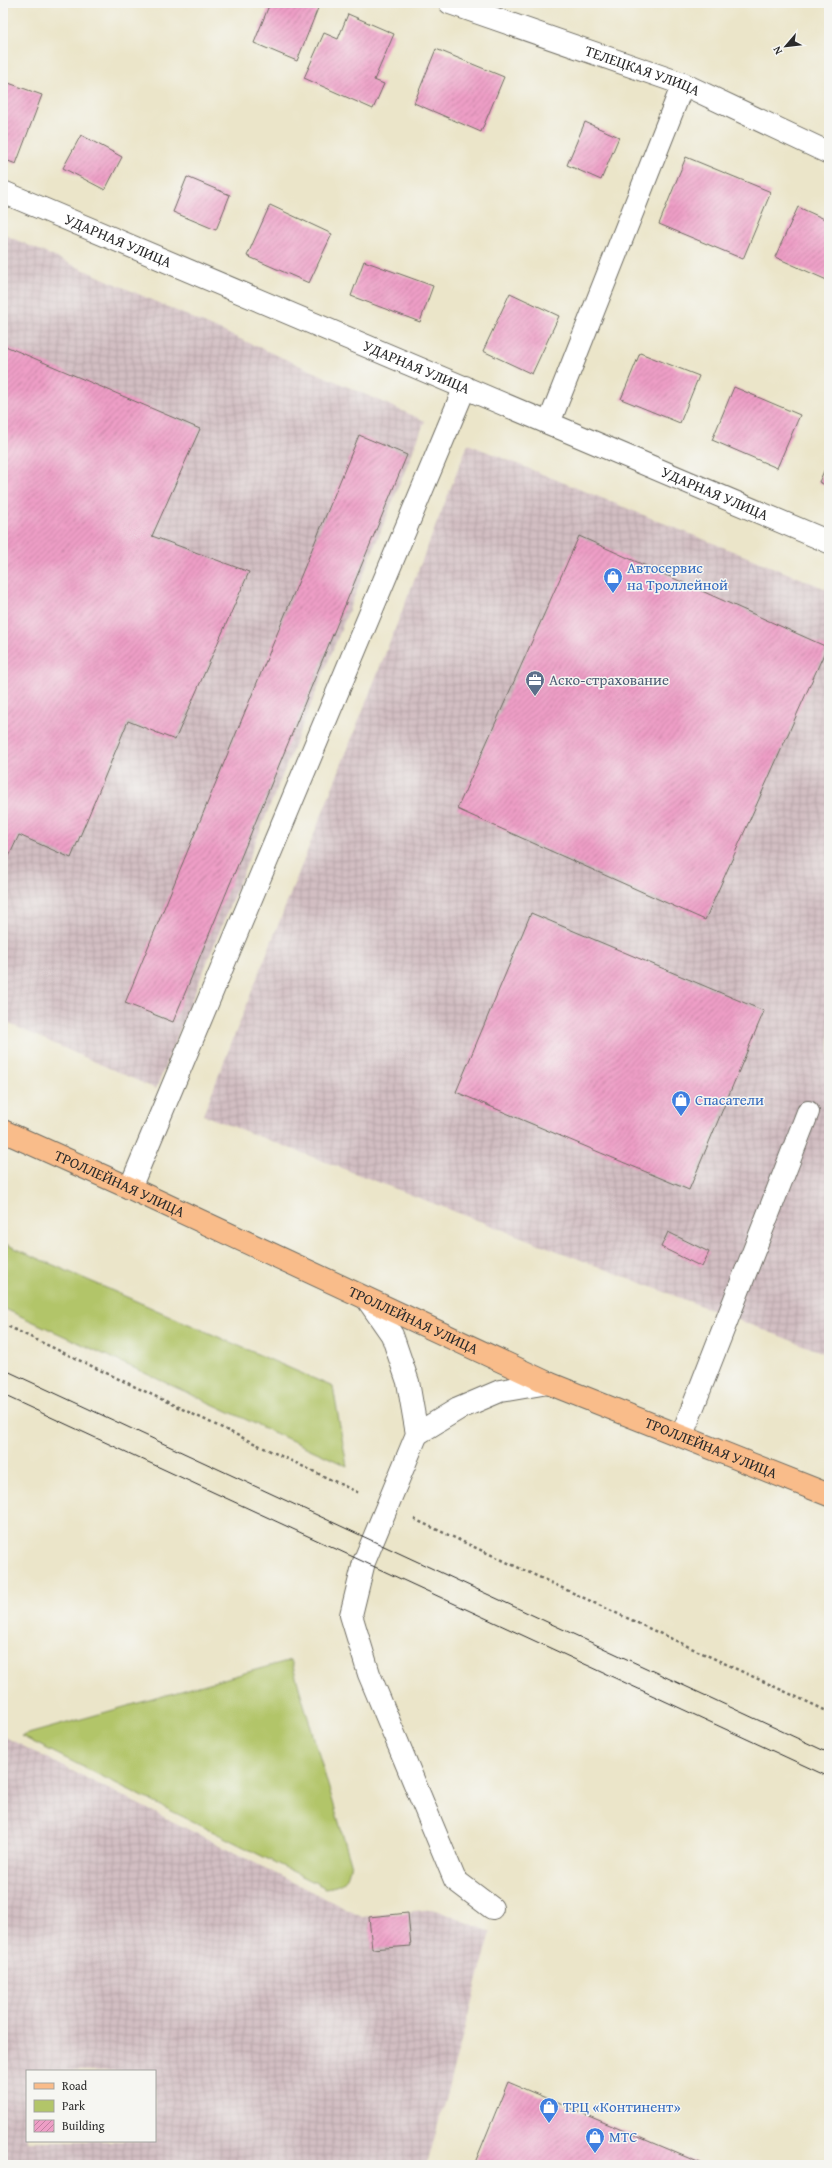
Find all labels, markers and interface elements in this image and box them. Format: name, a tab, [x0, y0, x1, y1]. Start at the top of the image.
north arrow	[766, 26, 806, 66]
street label: ТЕЛЕЦКАЯ УЛИЦА	[582, 40, 704, 101]
text: N	[768, 43, 786, 58]
street label: УДАРНАЯ УЛИЦА	[61, 208, 175, 272]
street label: УДАРНАЯ УЛИЦА	[360, 335, 474, 399]
street label: УДАРНАЯ УЛИЦА	[658, 461, 772, 525]
place label: Автосервис на Троллейной	[627, 557, 728, 595]
shop icon: Автосервис на Троллейной	[602, 566, 624, 594]
office icon: Аско-страхование	[524, 669, 546, 697]
place label: Аско-страхование	[549, 669, 669, 690]
shop icon: Спасатели	[670, 1089, 692, 1117]
place label: Спасатели	[695, 1089, 764, 1110]
street label: ТРОЛЛЕЙНАЯ УЛИЦА	[51, 1144, 188, 1222]
street label: ТРОЛЛЕЙНАЯ УЛИЦА	[345, 1280, 482, 1359]
street label: ТРОЛЛЕЙНАЯ УЛИЦА	[642, 1412, 781, 1483]
legend	[26, 2070, 156, 2142]
text: Road	[62, 2077, 88, 2094]
shop icon: ТРЦ «Континент»	[538, 2096, 560, 2124]
place label: ТРЦ «Континент»	[563, 2096, 681, 2117]
text: Park	[62, 2097, 86, 2114]
text: Building	[62, 2117, 105, 2134]
shop icon: МТС	[584, 2126, 606, 2154]
place label: МТС	[609, 2126, 637, 2147]

